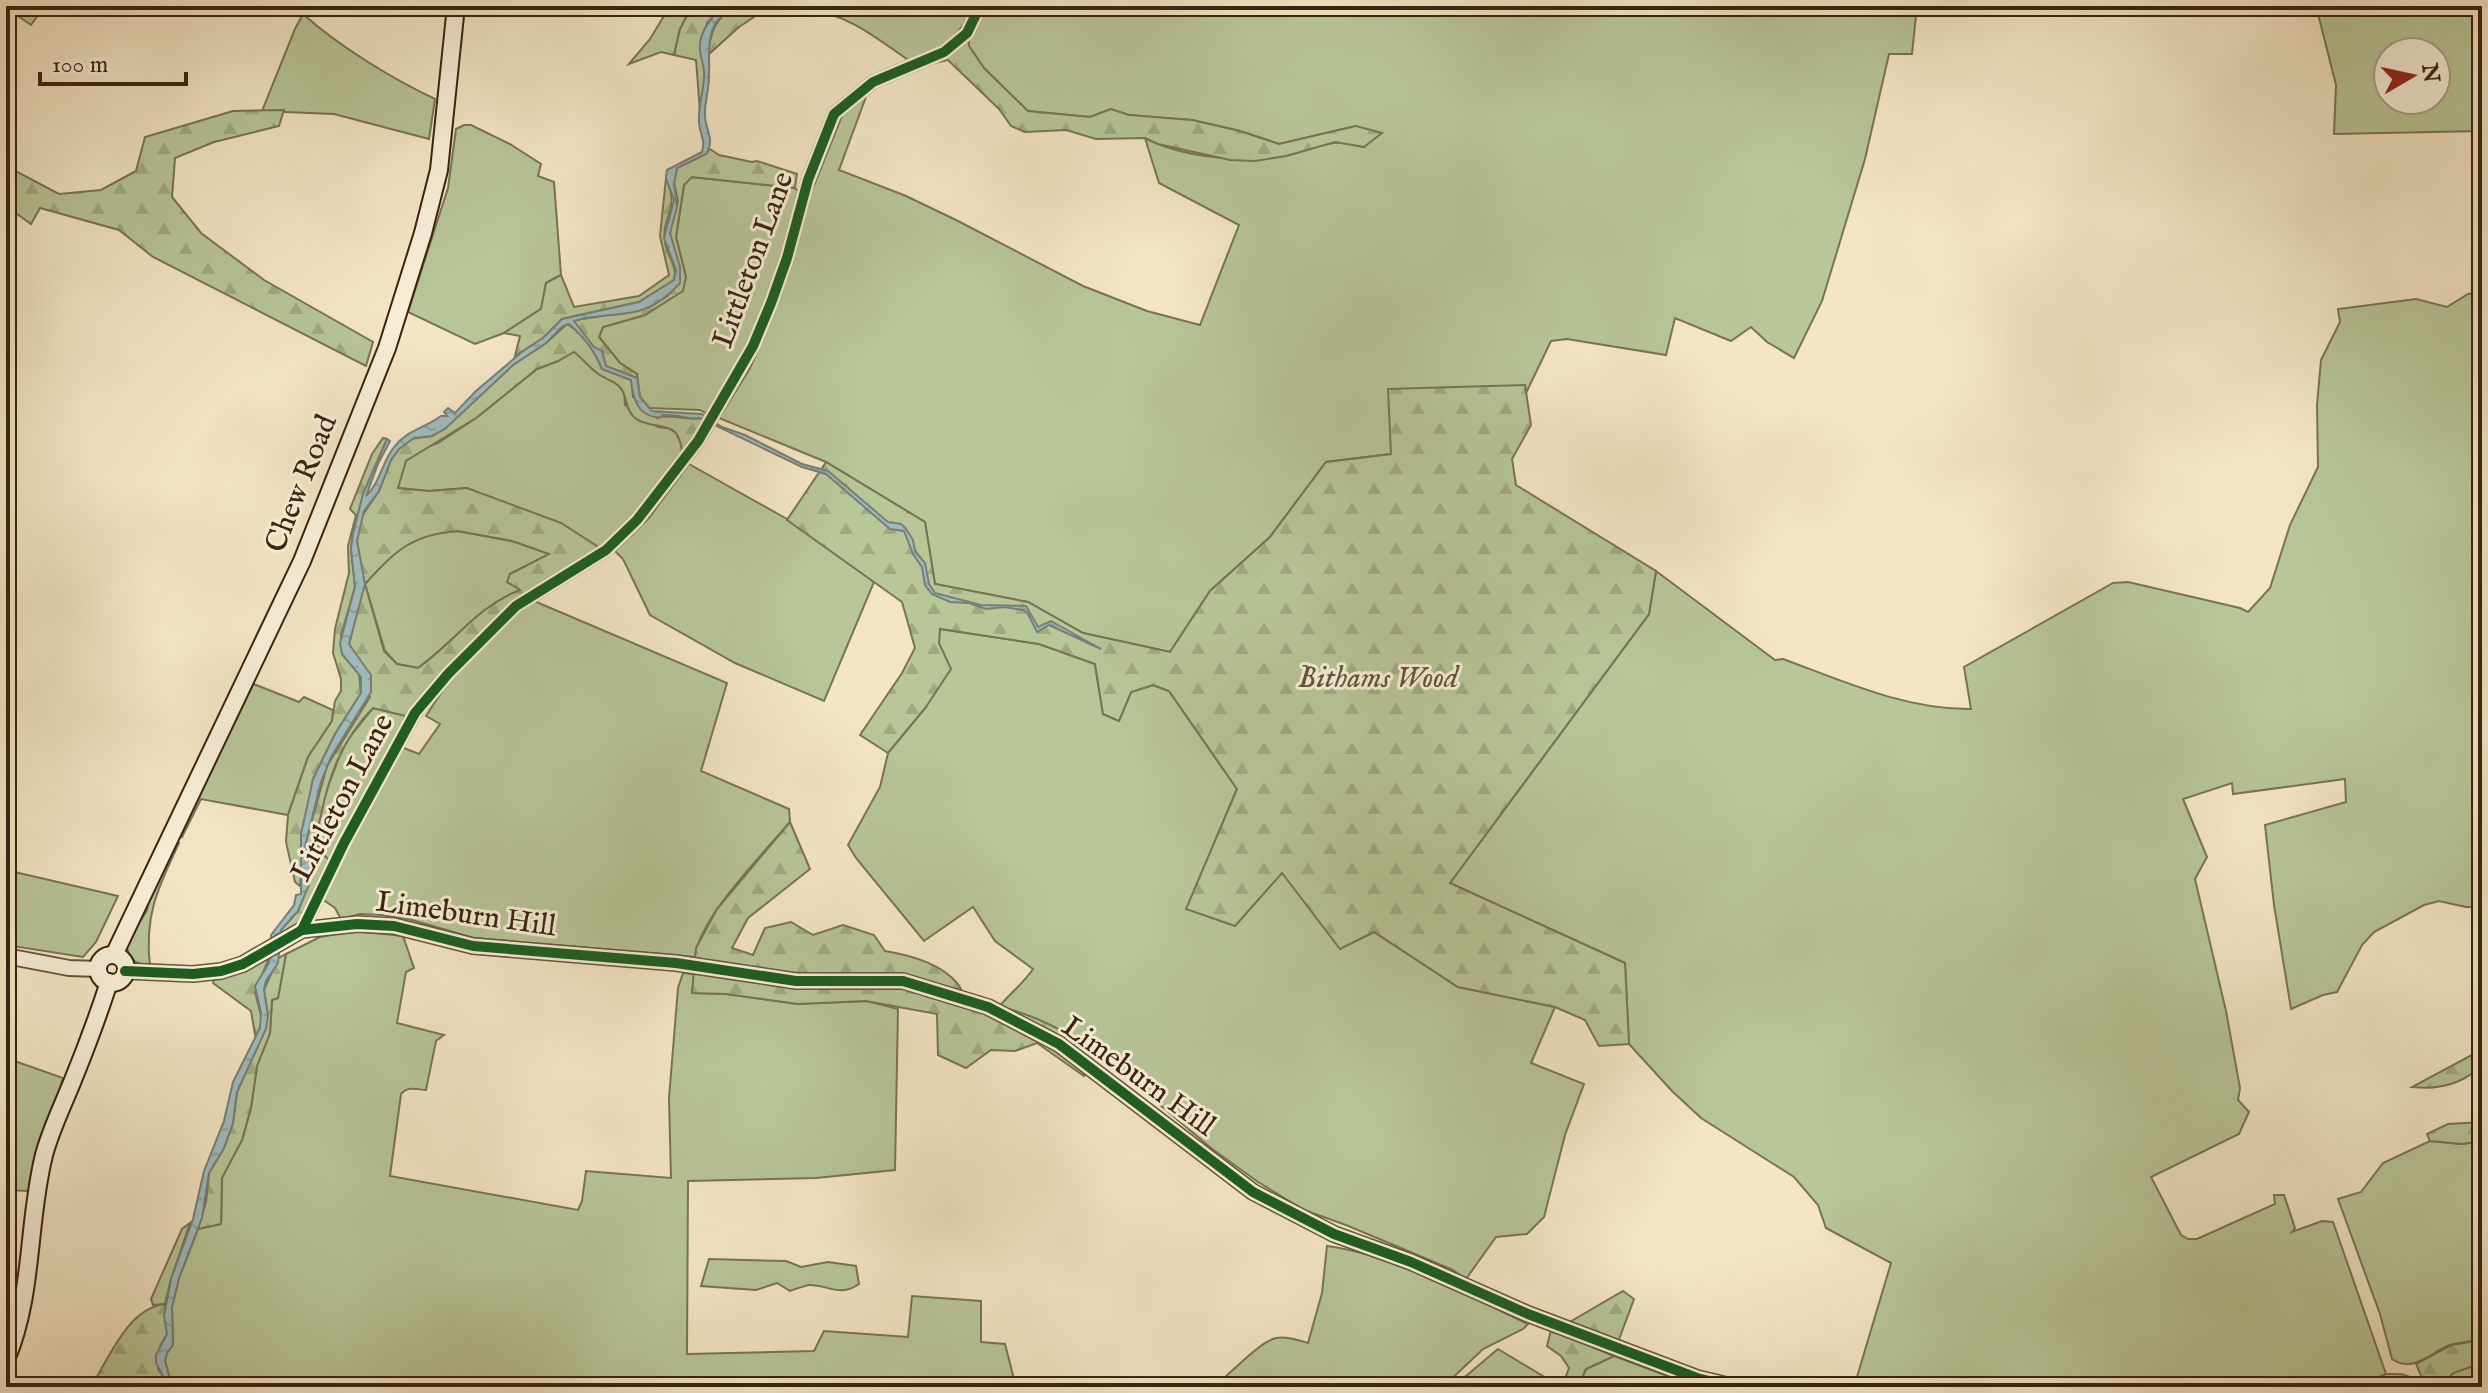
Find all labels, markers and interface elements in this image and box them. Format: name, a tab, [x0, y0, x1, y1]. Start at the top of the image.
scale bar	[40, 36, 186, 86]
north arrow	[2372, 36, 2452, 116]
text: 100 m	[52, 50, 108, 81]
text: N	[2414, 61, 2445, 85]
street label: Littleton Lane	[705, 167, 803, 353]
street label: Chew Road	[257, 409, 347, 558]
park label: Bithams Wood	[1298, 660, 1460, 698]
street label: Littleton Lane	[283, 708, 403, 888]
street label: Limeburn Hill	[374, 884, 559, 947]
street label: Limeburn Hill	[1053, 1008, 1223, 1146]

